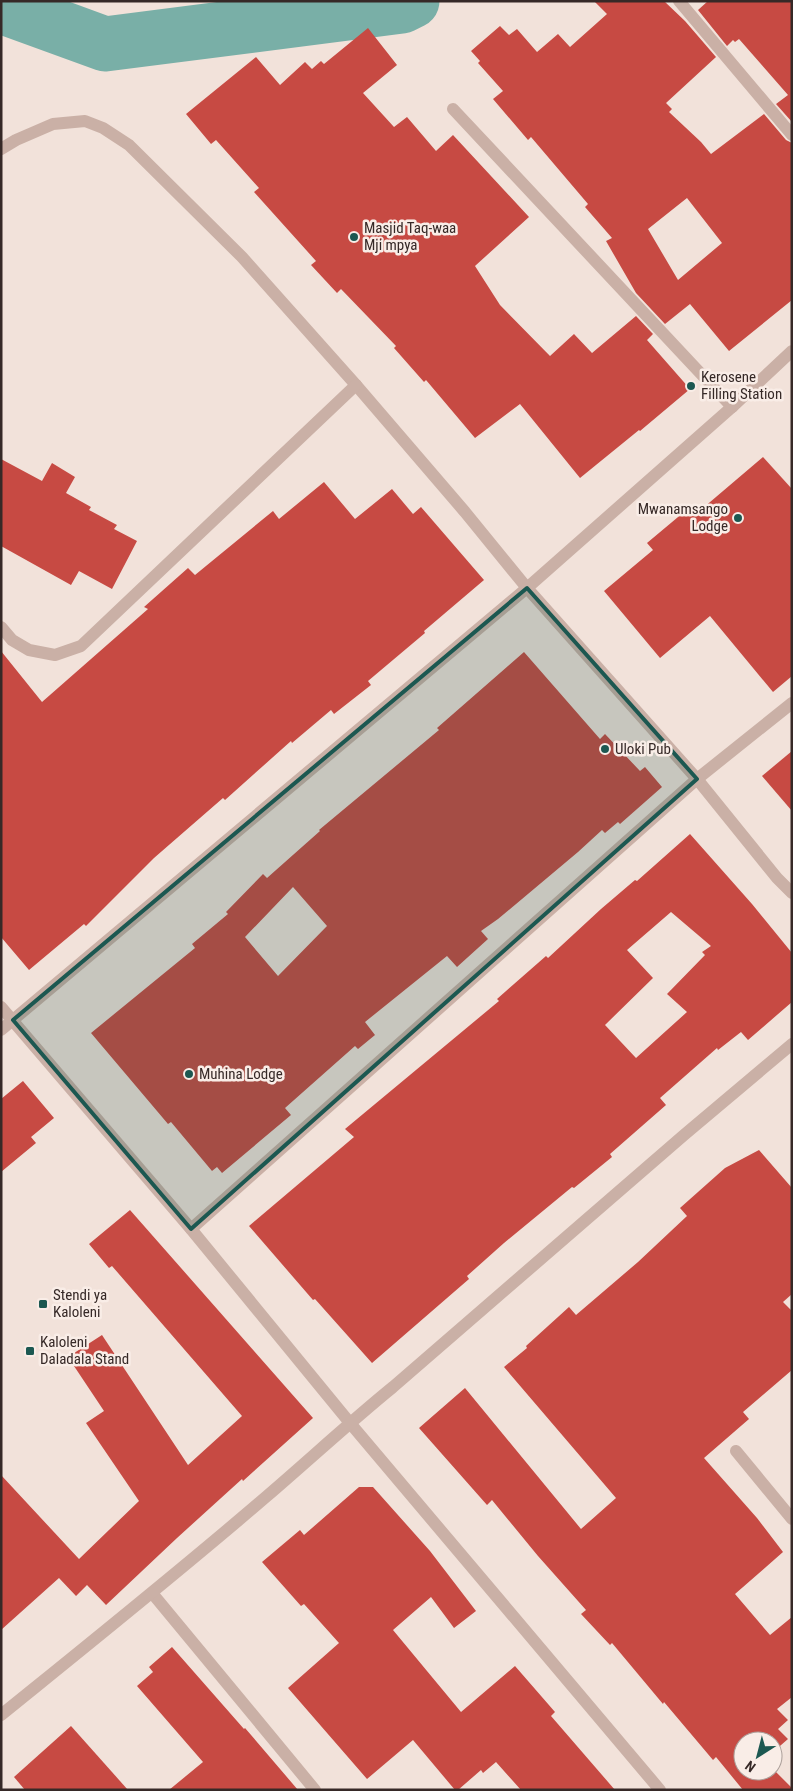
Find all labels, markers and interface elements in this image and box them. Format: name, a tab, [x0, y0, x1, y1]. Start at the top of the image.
place label: Masjid Taq-waa Mji mpya	[364, 219, 456, 254]
marker: Masjid Taq-waa Mji mpya	[348, 231, 360, 243]
place label: Kerosene Filling Station	[701, 368, 782, 403]
marker: Kerosene Filling Station	[685, 380, 697, 392]
place label: Mwanamsango Lodge	[638, 500, 728, 535]
marker: Mwanamsango Lodge	[732, 512, 744, 524]
place label: Uloki Pub	[615, 740, 671, 758]
marker: Uloki Pub	[599, 743, 611, 755]
place label: Muhina Lodge	[199, 1065, 283, 1083]
marker: Muhina Lodge	[183, 1068, 195, 1080]
place label: Stendi ya Kaloleni	[53, 1286, 107, 1321]
marker: Stendi ya Kaloleni	[37, 1298, 49, 1310]
place label: Kaloleni Daladala Stand	[40, 1333, 129, 1368]
marker: Kaloleni Daladala Stand	[24, 1345, 36, 1357]
north arrow	[733, 1731, 783, 1781]
text: N	[742, 1758, 759, 1776]

